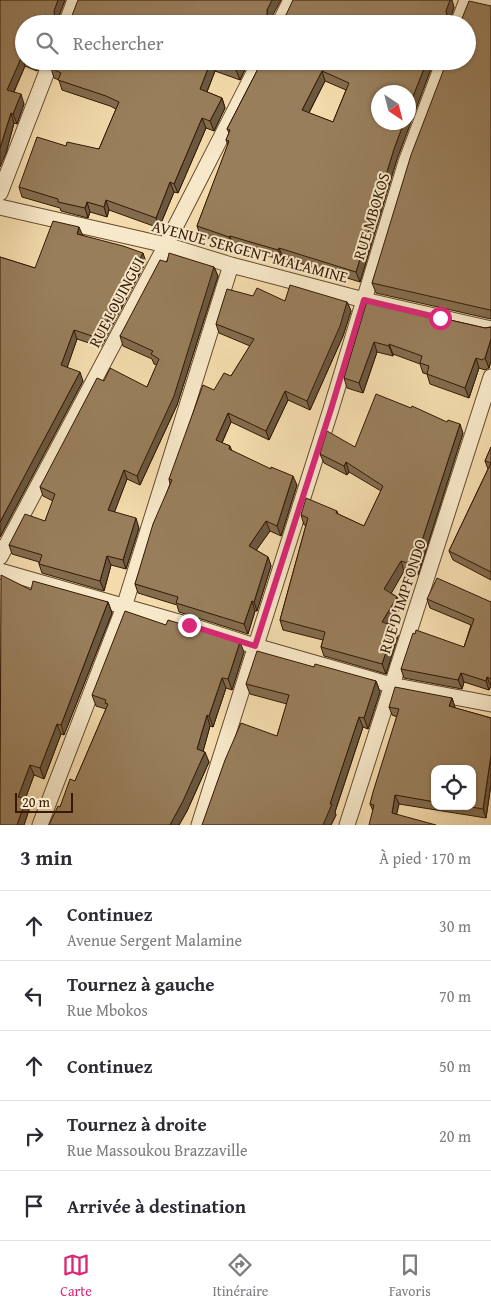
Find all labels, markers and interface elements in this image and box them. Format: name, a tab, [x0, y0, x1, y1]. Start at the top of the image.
search box	[15, 15, 476, 70]
icon: search	[33, 29, 61, 57]
text: Rechercher	[73, 29, 164, 57]
north arrow	[371, 85, 416, 130]
street label: RUE MBOKOS	[346, 169, 396, 262]
street label: AVENUE SERGENT MALAMINE	[149, 213, 351, 289]
street label: RUE LOUINGUI	[82, 252, 150, 352]
route start	[429, 307, 452, 330]
street label: RUE D'IMPFONDO	[372, 535, 432, 656]
route end	[178, 614, 201, 637]
map controls	[431, 765, 476, 810]
button: locate	[431, 765, 476, 810]
scale bar	[15, 790, 72, 813]
text: 20 m	[22, 792, 50, 812]
text: 3 min	[20, 842, 72, 873]
text: À pied · 170 m	[379, 846, 471, 870]
text: Continuez	[67, 900, 153, 928]
icon: ahead	[20, 912, 48, 940]
text: 30 m	[439, 914, 471, 938]
text: Avenue Sergent Malamine	[67, 928, 242, 952]
text: Tournez à gauche	[67, 970, 215, 998]
icon: left	[20, 982, 48, 1010]
text: 70 m	[439, 984, 471, 1008]
text: Rue Mbokos	[67, 998, 148, 1022]
icon: ahead	[20, 1052, 48, 1080]
text: Continuez	[67, 1052, 153, 1080]
text: 50 m	[439, 1054, 471, 1078]
text: Tournez à droite	[67, 1110, 207, 1138]
icon: right	[20, 1122, 48, 1150]
text: 20 m	[439, 1124, 471, 1148]
text: Rue Massoukou Brazzaville	[67, 1138, 248, 1162]
icon: arrive	[20, 1192, 48, 1220]
text: Arrivée à destination	[67, 1192, 246, 1220]
tab: Carte	[60, 1251, 92, 1301]
tab: Itinéraire	[212, 1251, 268, 1301]
tab: Favoris	[389, 1251, 431, 1301]

